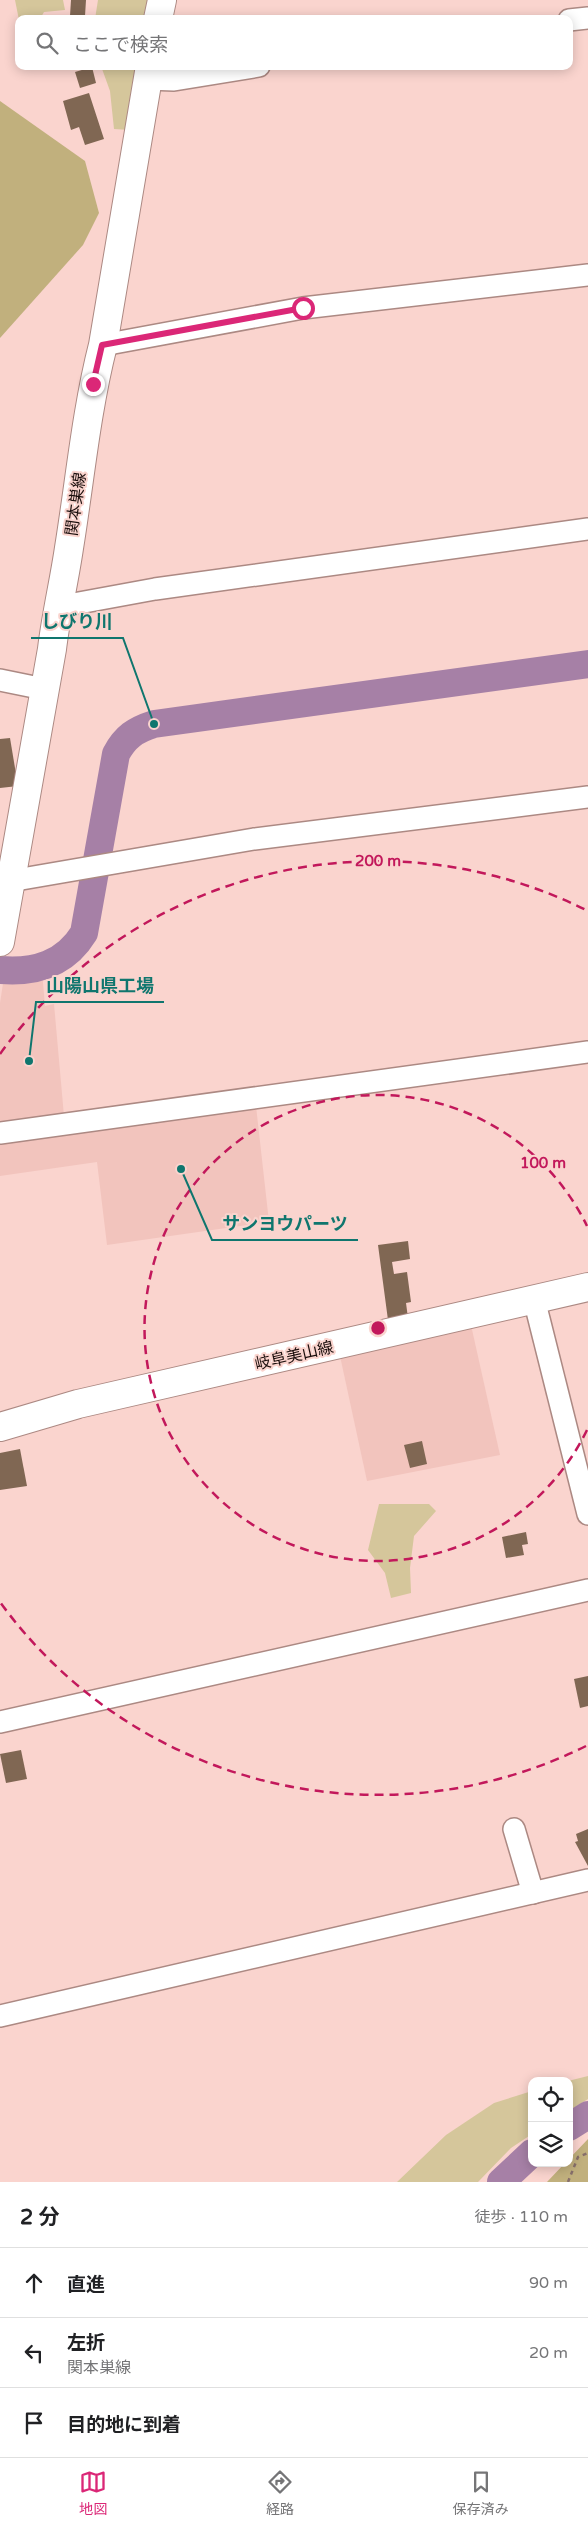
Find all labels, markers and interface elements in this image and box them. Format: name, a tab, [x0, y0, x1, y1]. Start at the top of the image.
search box	[15, 15, 573, 70]
icon: search	[33, 29, 61, 57]
text: ここで検索	[73, 34, 168, 56]
route start	[292, 297, 315, 320]
route end	[82, 373, 105, 396]
street label: 関本巣線	[62, 471, 90, 537]
callout: しびり川	[31, 605, 123, 638]
text: しびり川	[41, 611, 113, 633]
text: 200 m	[355, 852, 401, 870]
callout: 山陽山県工場	[36, 969, 164, 1002]
text: 山陽山県工場	[46, 975, 154, 997]
text: 100 m	[520, 1154, 566, 1172]
callout: サンヨウパーツ	[212, 1207, 358, 1240]
text: サンヨウパーツ	[222, 1213, 348, 1235]
centre of rings	[369, 1319, 387, 1337]
street label: 岐阜美山線	[253, 1337, 335, 1375]
map controls	[528, 2077, 573, 2167]
button: locate	[528, 2077, 573, 2122]
button: layers	[528, 2122, 573, 2167]
text: 2 分	[20, 2205, 60, 2230]
text: 徒歩 · 110 m	[475, 2207, 568, 2227]
icon: ahead	[20, 2269, 48, 2297]
text: 90 m	[529, 2273, 568, 2293]
text: 直進	[67, 2274, 105, 2296]
text: 左折	[67, 2332, 105, 2354]
icon: left	[20, 2339, 48, 2367]
text: 20 m	[529, 2343, 568, 2363]
text: 関本巣線	[67, 2358, 131, 2378]
icon: arrive	[20, 2409, 48, 2437]
text: 目的地に到着	[67, 2414, 181, 2436]
tab: 地図	[79, 2468, 107, 2518]
tab: 経路	[266, 2468, 294, 2518]
tab: 保存済み	[453, 2468, 509, 2518]

